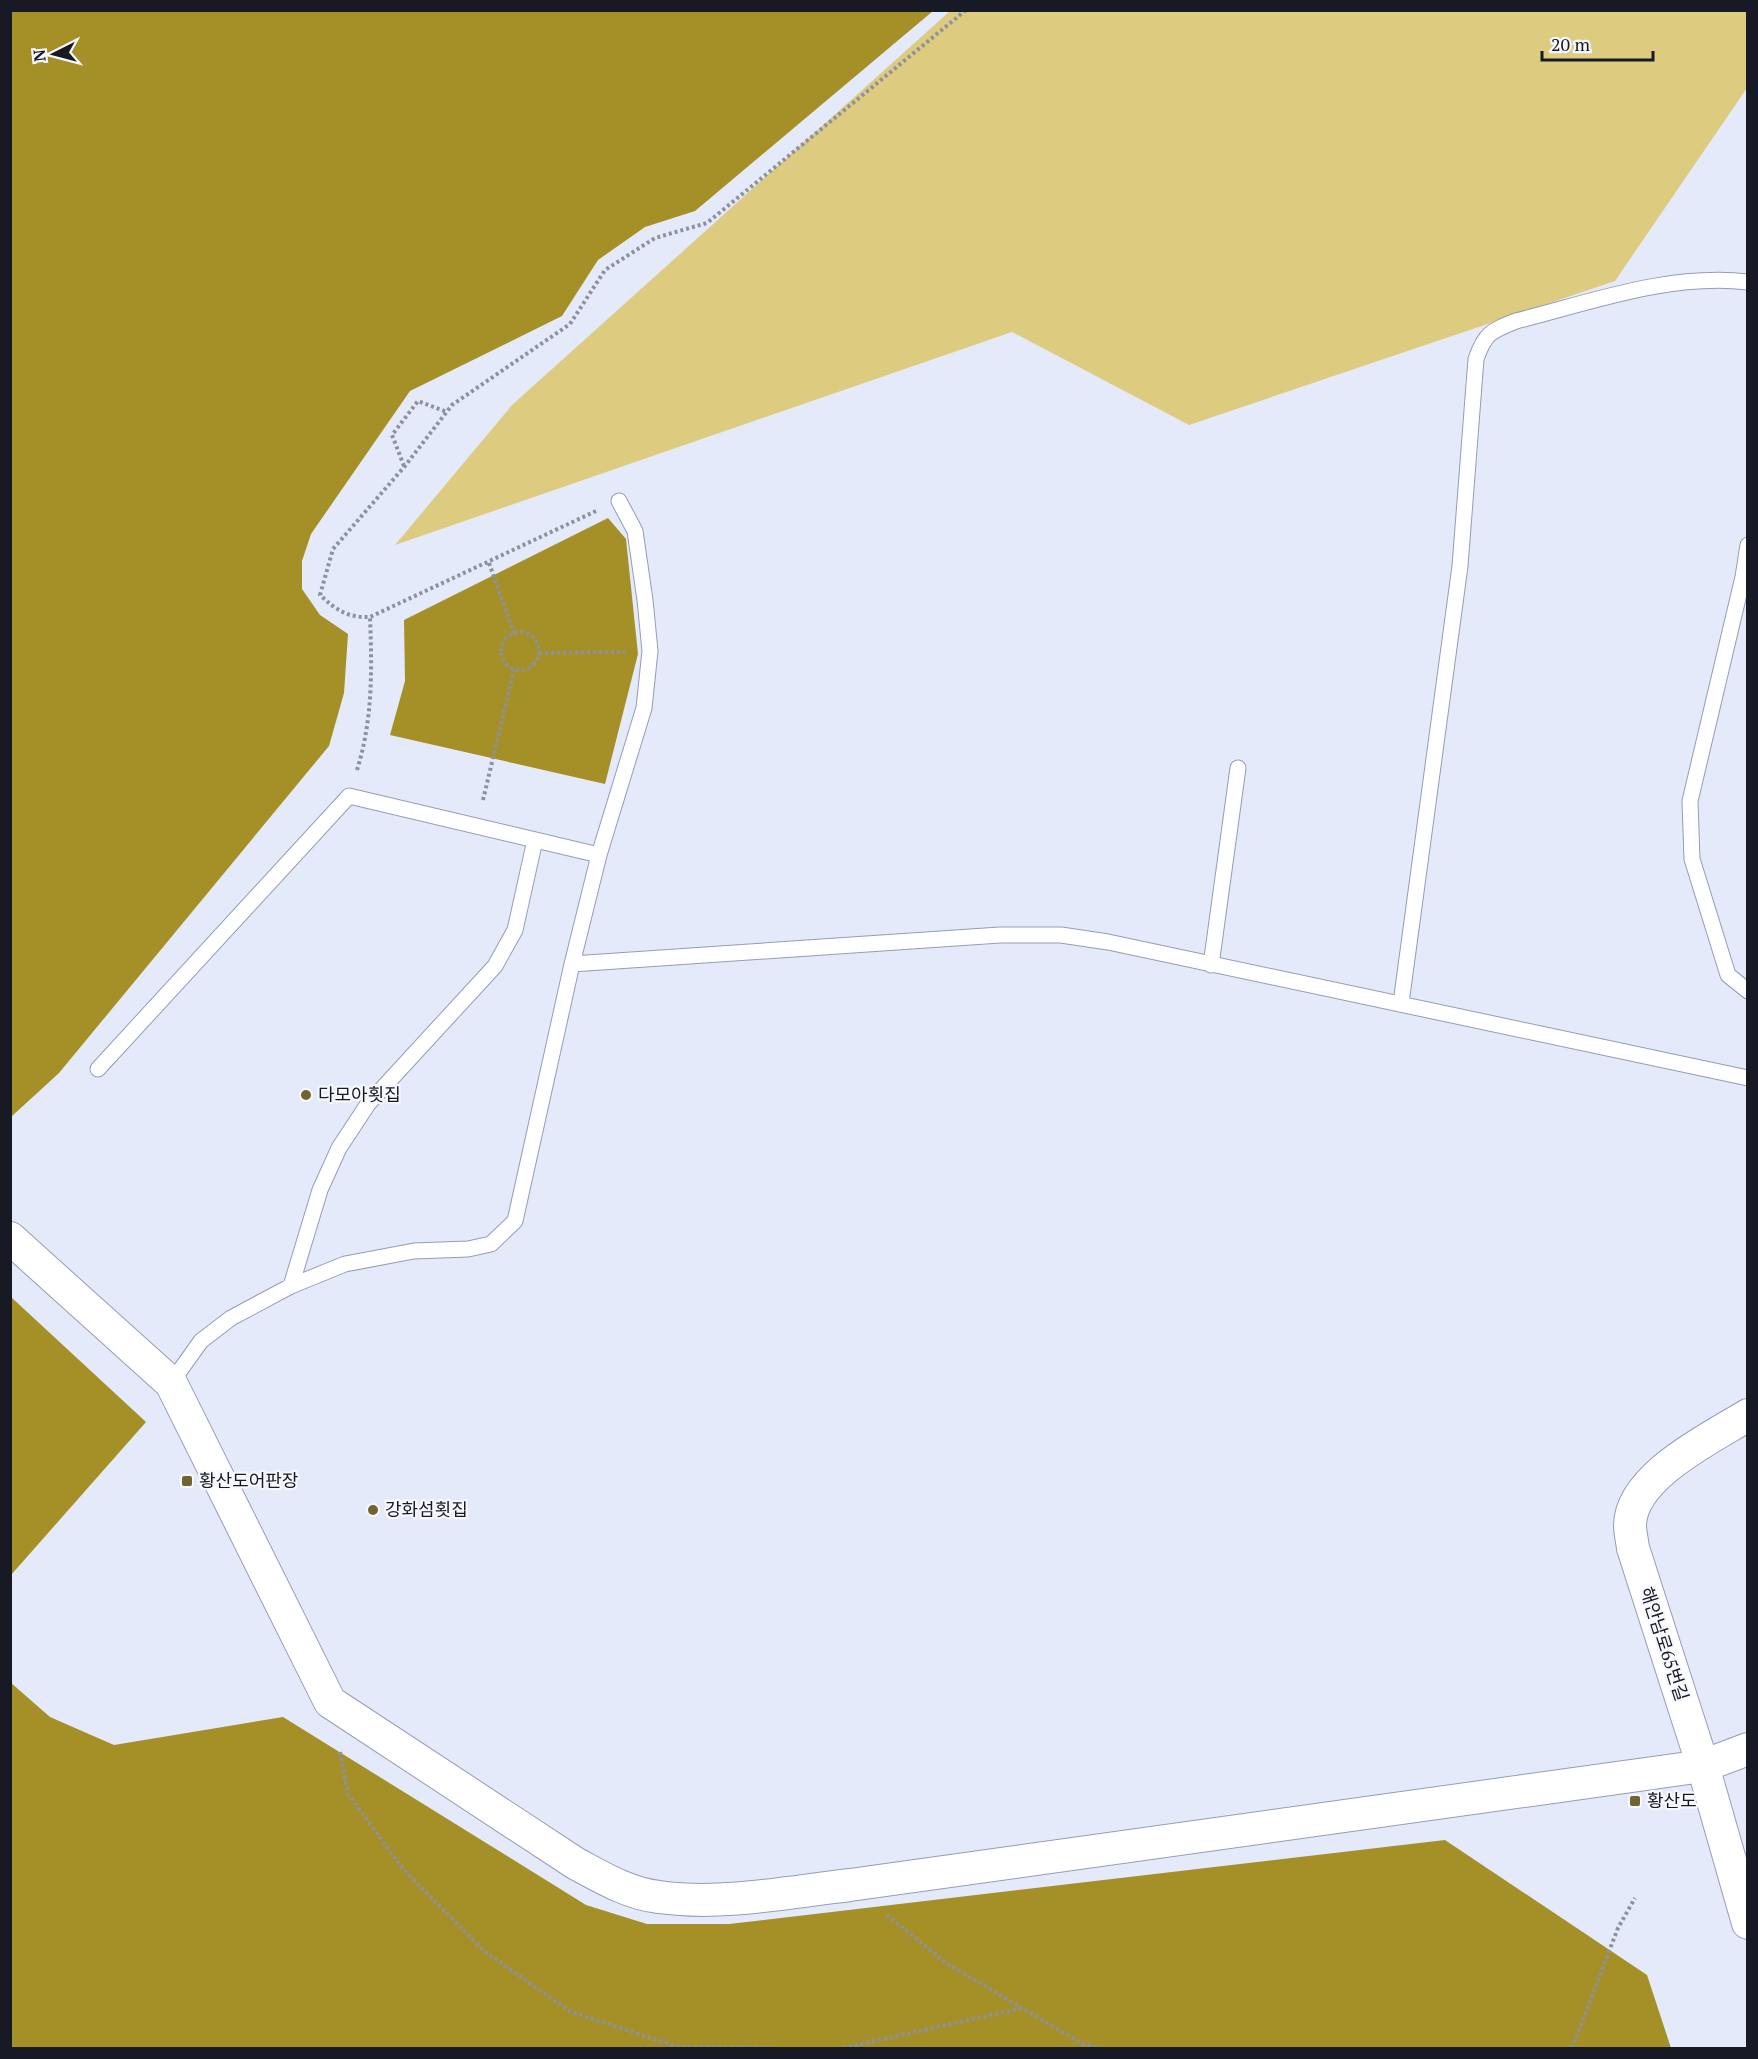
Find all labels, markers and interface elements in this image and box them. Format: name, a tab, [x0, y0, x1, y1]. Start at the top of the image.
north arrow	[24, 24, 84, 84]
scale bar	[1542, 24, 1653, 62]
text: 20 m	[1551, 32, 1591, 56]
text: N	[28, 48, 51, 63]
place label: 다모아횟집	[318, 1082, 401, 1106]
marker: 다모아횟집	[299, 1088, 313, 1102]
place label: 황산도어판장	[199, 1468, 298, 1492]
marker: 황산도어판장	[180, 1474, 194, 1488]
place label: 강화섬횟집	[385, 1497, 468, 1521]
marker: 강화섬횟집	[366, 1503, 380, 1517]
street label: 해안남로65번길	[1635, 1584, 1695, 1704]
place label: 황산도	[1647, 1788, 1697, 1812]
marker: 황산도	[1628, 1794, 1642, 1808]

